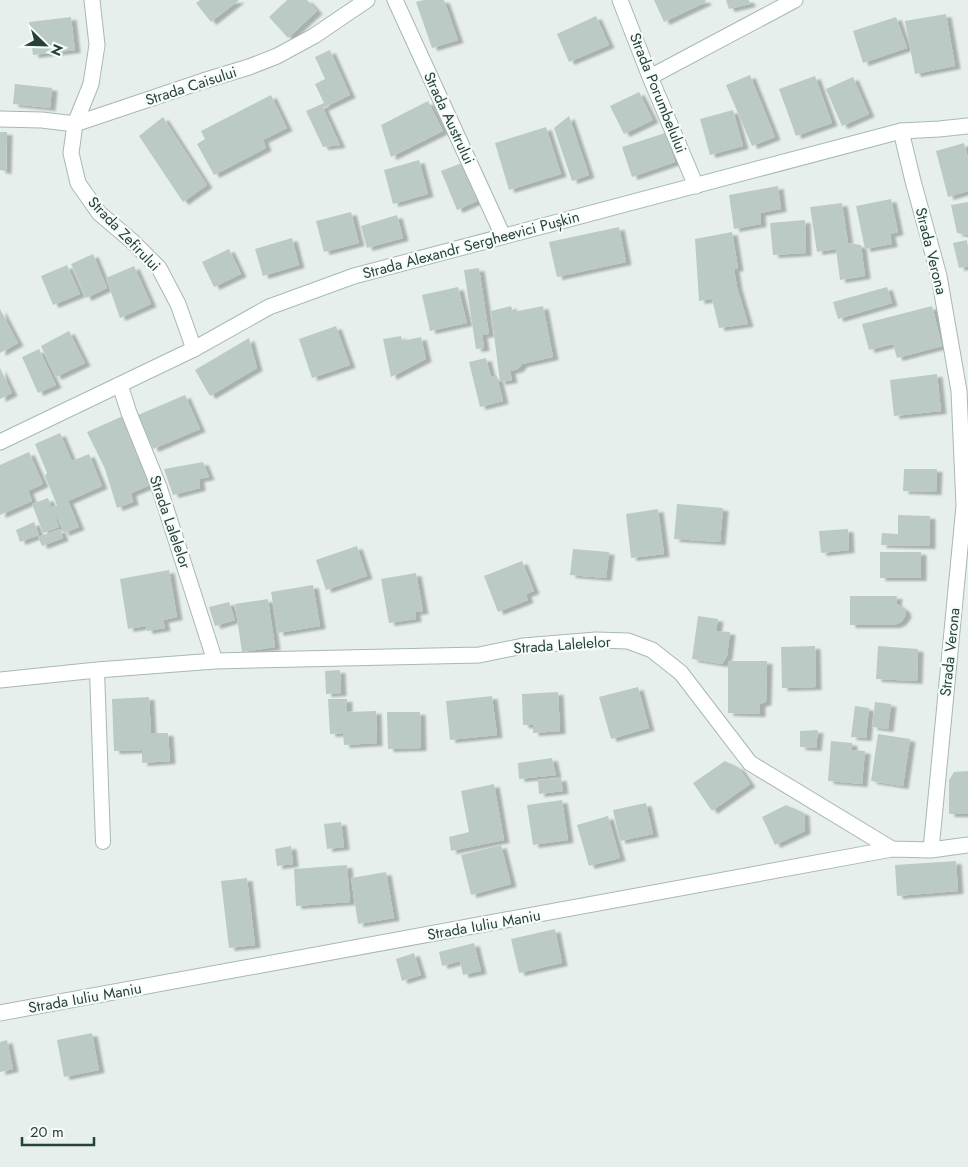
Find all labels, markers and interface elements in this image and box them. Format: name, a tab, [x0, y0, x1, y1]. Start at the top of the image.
north arrow	[20, 20, 70, 70]
street label: Strada Porumbelului	[624, 30, 692, 156]
text: N	[46, 41, 68, 59]
street label: Strada Caisului	[142, 61, 240, 111]
street label: Strada Austrului	[418, 68, 480, 168]
street label: Strada Zefirului	[83, 192, 165, 276]
street label: Strada Alexandr Sergheevici Pușkin	[360, 205, 582, 285]
street label: Strada Verona	[910, 205, 952, 297]
street label: Strada Lalelelor	[144, 472, 197, 573]
street label: Strada Verona	[934, 607, 966, 697]
street label: Strada Lalelelor	[513, 631, 612, 659]
street label: Strada Iuliu Maniu	[426, 904, 542, 946]
street label: Strada Iuliu Maniu	[27, 977, 143, 1019]
scale bar	[22, 1114, 95, 1146]
text: 20 m	[30, 1121, 64, 1143]

